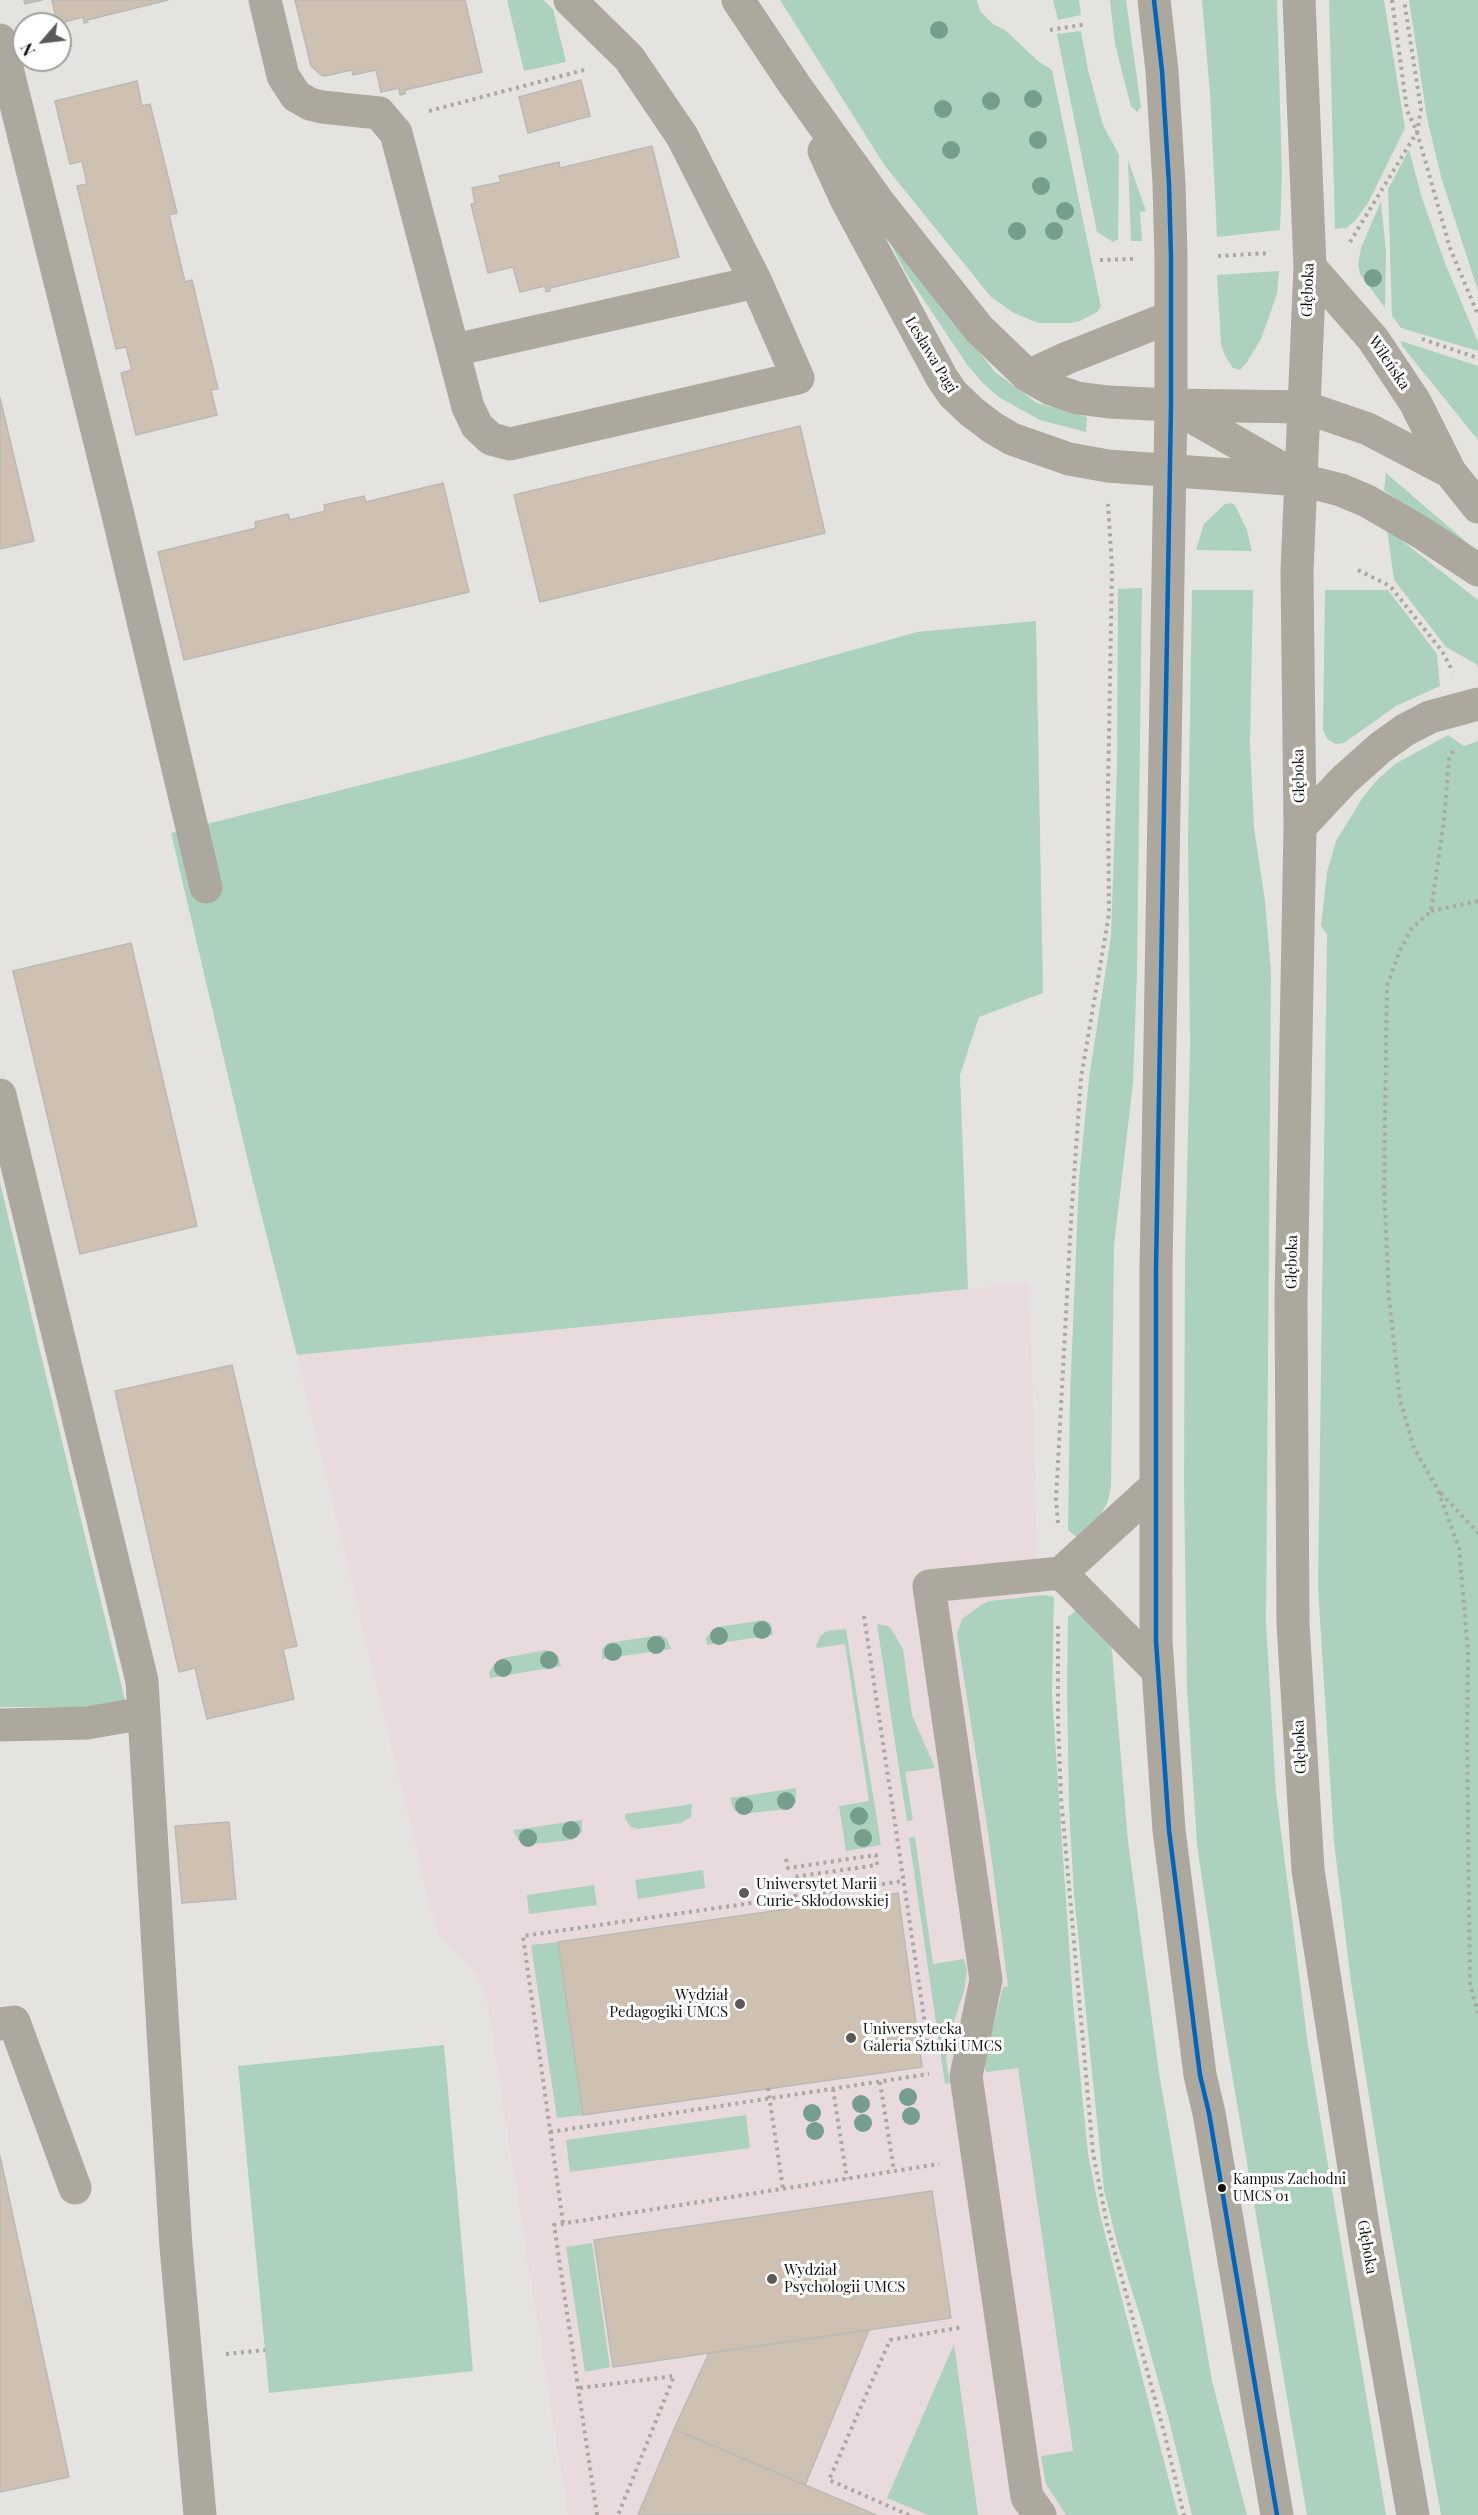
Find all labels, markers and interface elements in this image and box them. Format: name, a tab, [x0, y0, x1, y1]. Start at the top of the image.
north arrow	[12, 12, 72, 72]
text: N	[15, 40, 39, 60]
street label: Głęboka	[1298, 263, 1318, 317]
street label: Lesława Pagi	[901, 314, 961, 396]
street label: Wileńska	[1365, 333, 1413, 393]
street label: Głęboka	[1290, 749, 1308, 803]
street label: Głęboka	[1283, 1235, 1301, 1289]
street label: Głęboka	[1290, 1719, 1310, 1775]
place label: Uniwersytet Marii Curie-Skłodowskiej	[756, 1875, 889, 1910]
marker: Uniwersytet Marii Curie-Skłodowskiej	[737, 1886, 751, 1900]
place label: Wydział Pedagogiki UMCS	[609, 1986, 728, 2021]
marker: Wydział Pedagogiki UMCS	[733, 1997, 747, 2011]
place label: Uniwersytecka Galeria Sztuki UMCS	[863, 2020, 1002, 2055]
marker: Uniwersytecka Galeria Sztuki UMCS	[844, 2031, 858, 2045]
place label: Kampus Zachodni UMCS 01	[1233, 2172, 1346, 2204]
marker: Kampus Zachodni UMCS 01	[1216, 2182, 1228, 2194]
street label: Głęboka	[1353, 2219, 1381, 2275]
place label: Wydział Psychologii UMCS	[784, 2261, 905, 2296]
marker: Wydział Psychologii UMCS	[765, 2272, 779, 2286]

